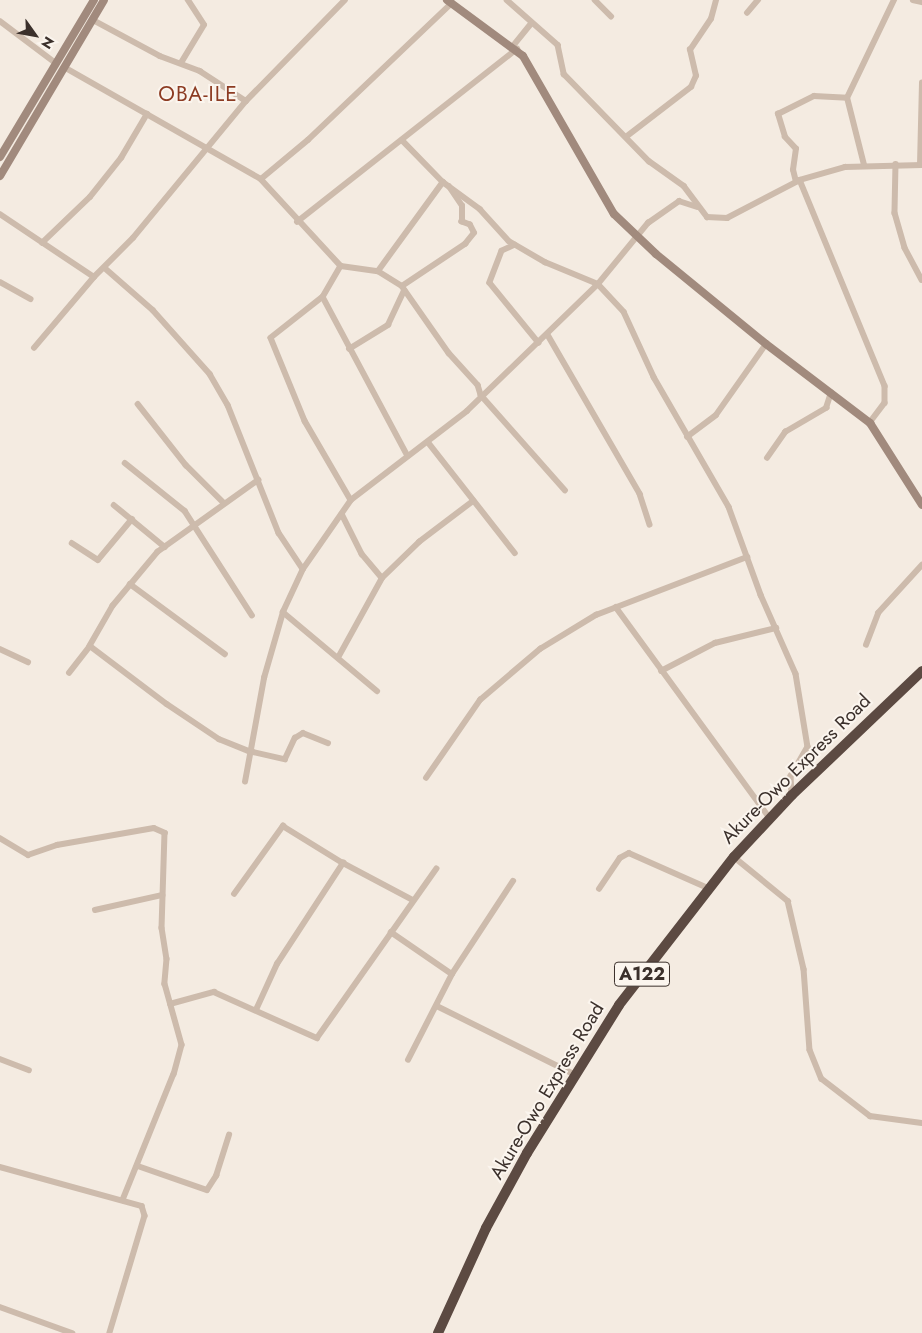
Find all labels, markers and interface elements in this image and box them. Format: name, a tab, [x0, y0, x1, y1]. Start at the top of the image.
north arrow	[10, 10, 60, 60]
text: N	[36, 33, 59, 53]
district label: OBA-ILE	[157, 81, 239, 107]
street label: Akure-Owo Express Road	[717, 690, 875, 848]
road number: A122	[613, 959, 671, 990]
street label: Akure-Owo Express Road	[485, 999, 609, 1183]

